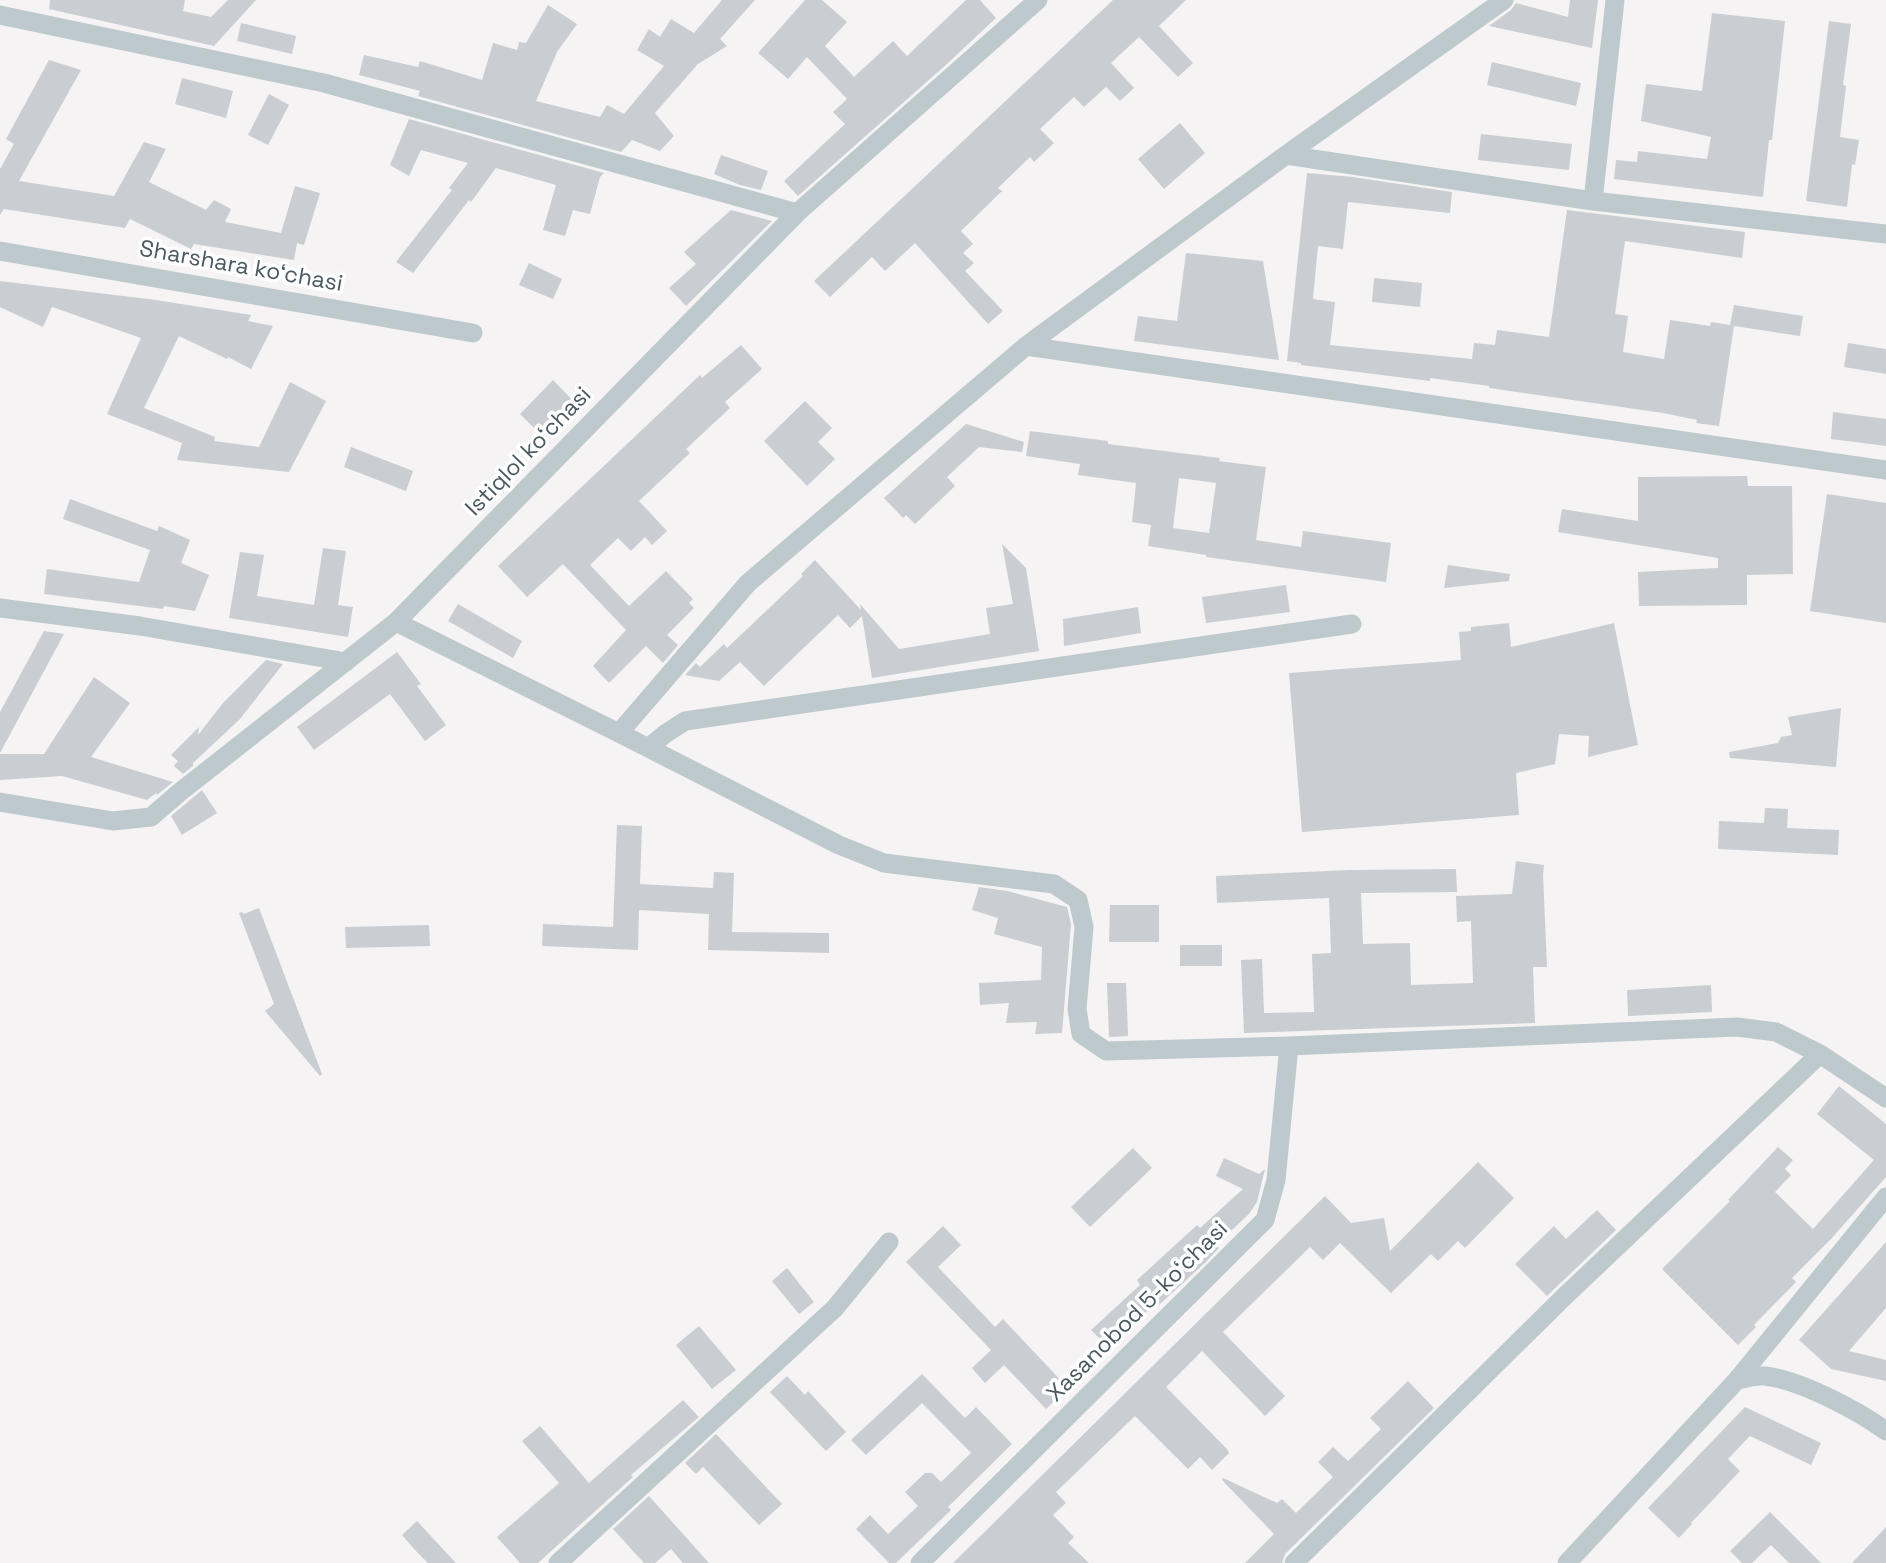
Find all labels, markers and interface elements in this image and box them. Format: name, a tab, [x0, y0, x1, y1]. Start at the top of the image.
street label: Sharshara koʻchasi	[137, 236, 345, 298]
street label: Istiqlol koʻchasi	[460, 382, 598, 522]
street label: Xasanobod 5-koʻchasi	[1042, 1216, 1234, 1408]

